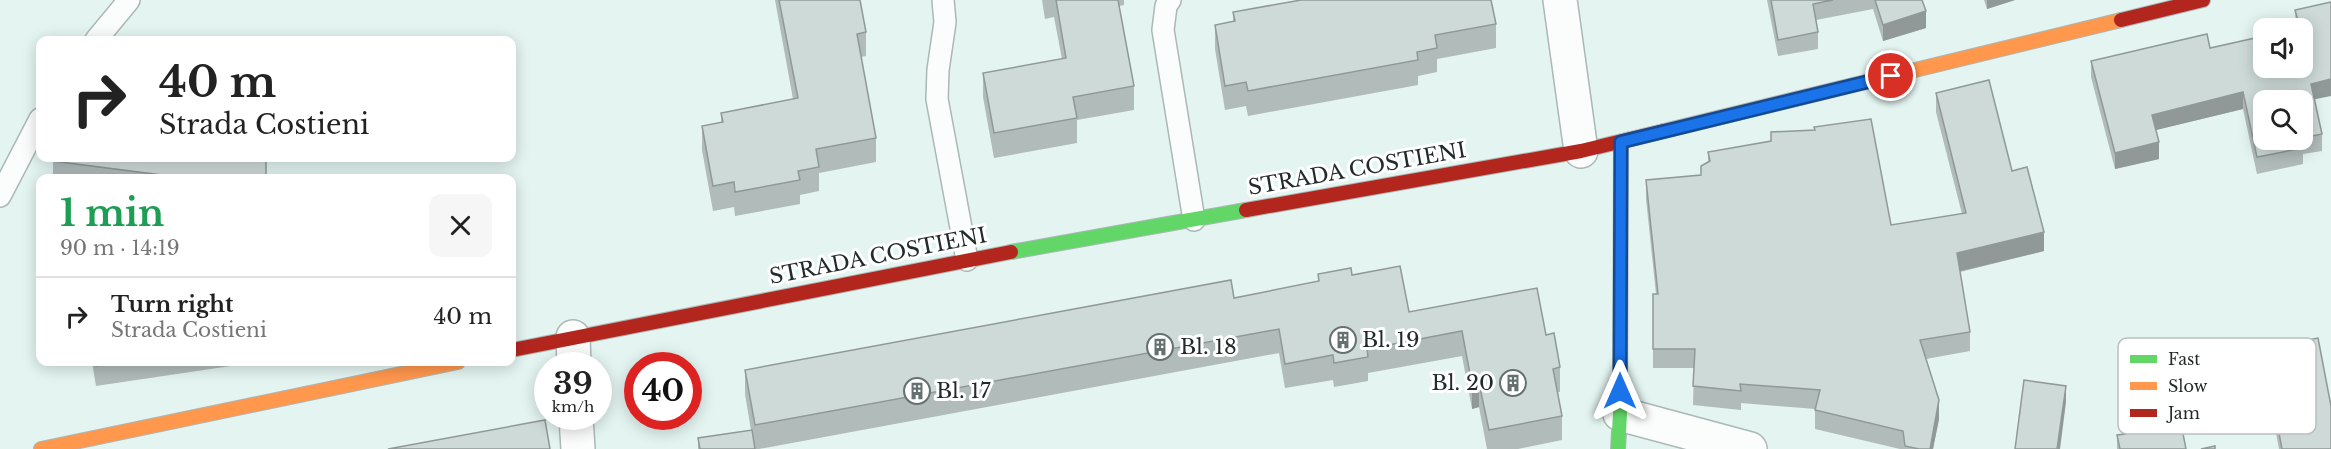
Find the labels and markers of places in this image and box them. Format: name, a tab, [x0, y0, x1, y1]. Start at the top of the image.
pin	[1865, 50, 1916, 101]
building icon: Bl. 19	[1328, 325, 1358, 355]
place label: Bl. 19	[1362, 327, 1419, 353]
building icon: Bl. 18	[1145, 332, 1175, 362]
place label: Bl. 18	[1180, 334, 1237, 360]
building icon: Bl. 20	[1498, 368, 1528, 398]
place label: Bl. 20	[1432, 370, 1494, 396]
building icon: Bl. 17	[902, 376, 932, 406]
place label: Bl. 17	[936, 378, 991, 404]

